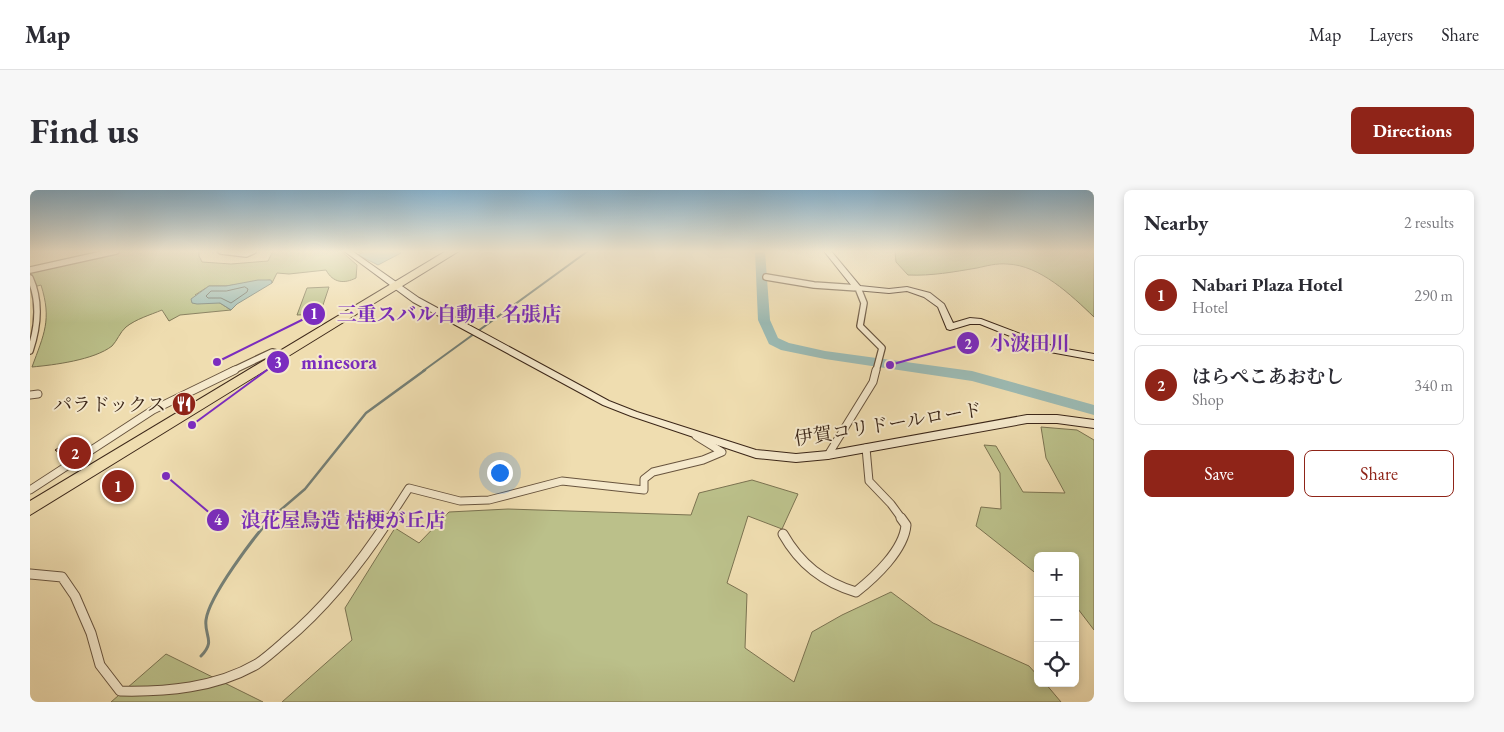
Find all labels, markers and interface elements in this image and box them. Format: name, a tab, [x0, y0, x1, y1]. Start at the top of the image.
text: Map	[25, 19, 70, 50]
text: Map	[1309, 23, 1341, 46]
text: Layers	[1369, 23, 1413, 46]
text: Share	[1441, 23, 1479, 46]
button: Directions	[1351, 107, 1474, 154]
text: Find us	[30, 108, 139, 153]
text: Nearby	[1144, 209, 1208, 236]
text: 2 results	[1404, 212, 1454, 233]
text: Nabari Plaza Hotel	[1192, 272, 1343, 297]
text: 1	[1157, 285, 1165, 306]
text: 290 m	[1414, 285, 1453, 306]
callout: 三重スバル自動車 名張店	[301, 296, 571, 331]
text: Hotel	[1192, 297, 1228, 318]
text: 三重スバル自動車 名張店	[337, 301, 561, 327]
text: 1	[310, 304, 318, 323]
callout: 小波田川	[955, 326, 1080, 361]
text: 小波田川	[990, 330, 1070, 356]
text: 2	[964, 334, 972, 353]
callout: minesora	[266, 345, 387, 380]
text: minesora	[301, 349, 377, 375]
text: 3	[274, 353, 282, 372]
text: はらぺこあおむし	[1192, 364, 1344, 389]
text: 2	[1157, 375, 1165, 396]
text: 340 m	[1414, 375, 1453, 396]
text: Shop	[1192, 389, 1224, 410]
restaurant icon: パラドックス	[171, 391, 197, 417]
place label: パラドックス	[53, 392, 166, 417]
street label: 伊賀コリドールロード	[792, 397, 984, 451]
pin: 2	[59, 434, 91, 472]
button: Save	[1144, 450, 1294, 497]
button: Share	[1304, 450, 1454, 497]
your location	[487, 460, 513, 486]
pin: 1	[102, 467, 134, 505]
callout: 浪花屋鳥造 桔梗が丘店	[206, 503, 455, 538]
text: 浪花屋鳥造 桔梗が丘店	[241, 507, 445, 533]
text: 4	[214, 510, 223, 529]
map controls	[1034, 552, 1079, 687]
button: +	[1034, 552, 1079, 597]
button: −	[1034, 597, 1079, 642]
button: locate	[1034, 642, 1079, 687]

